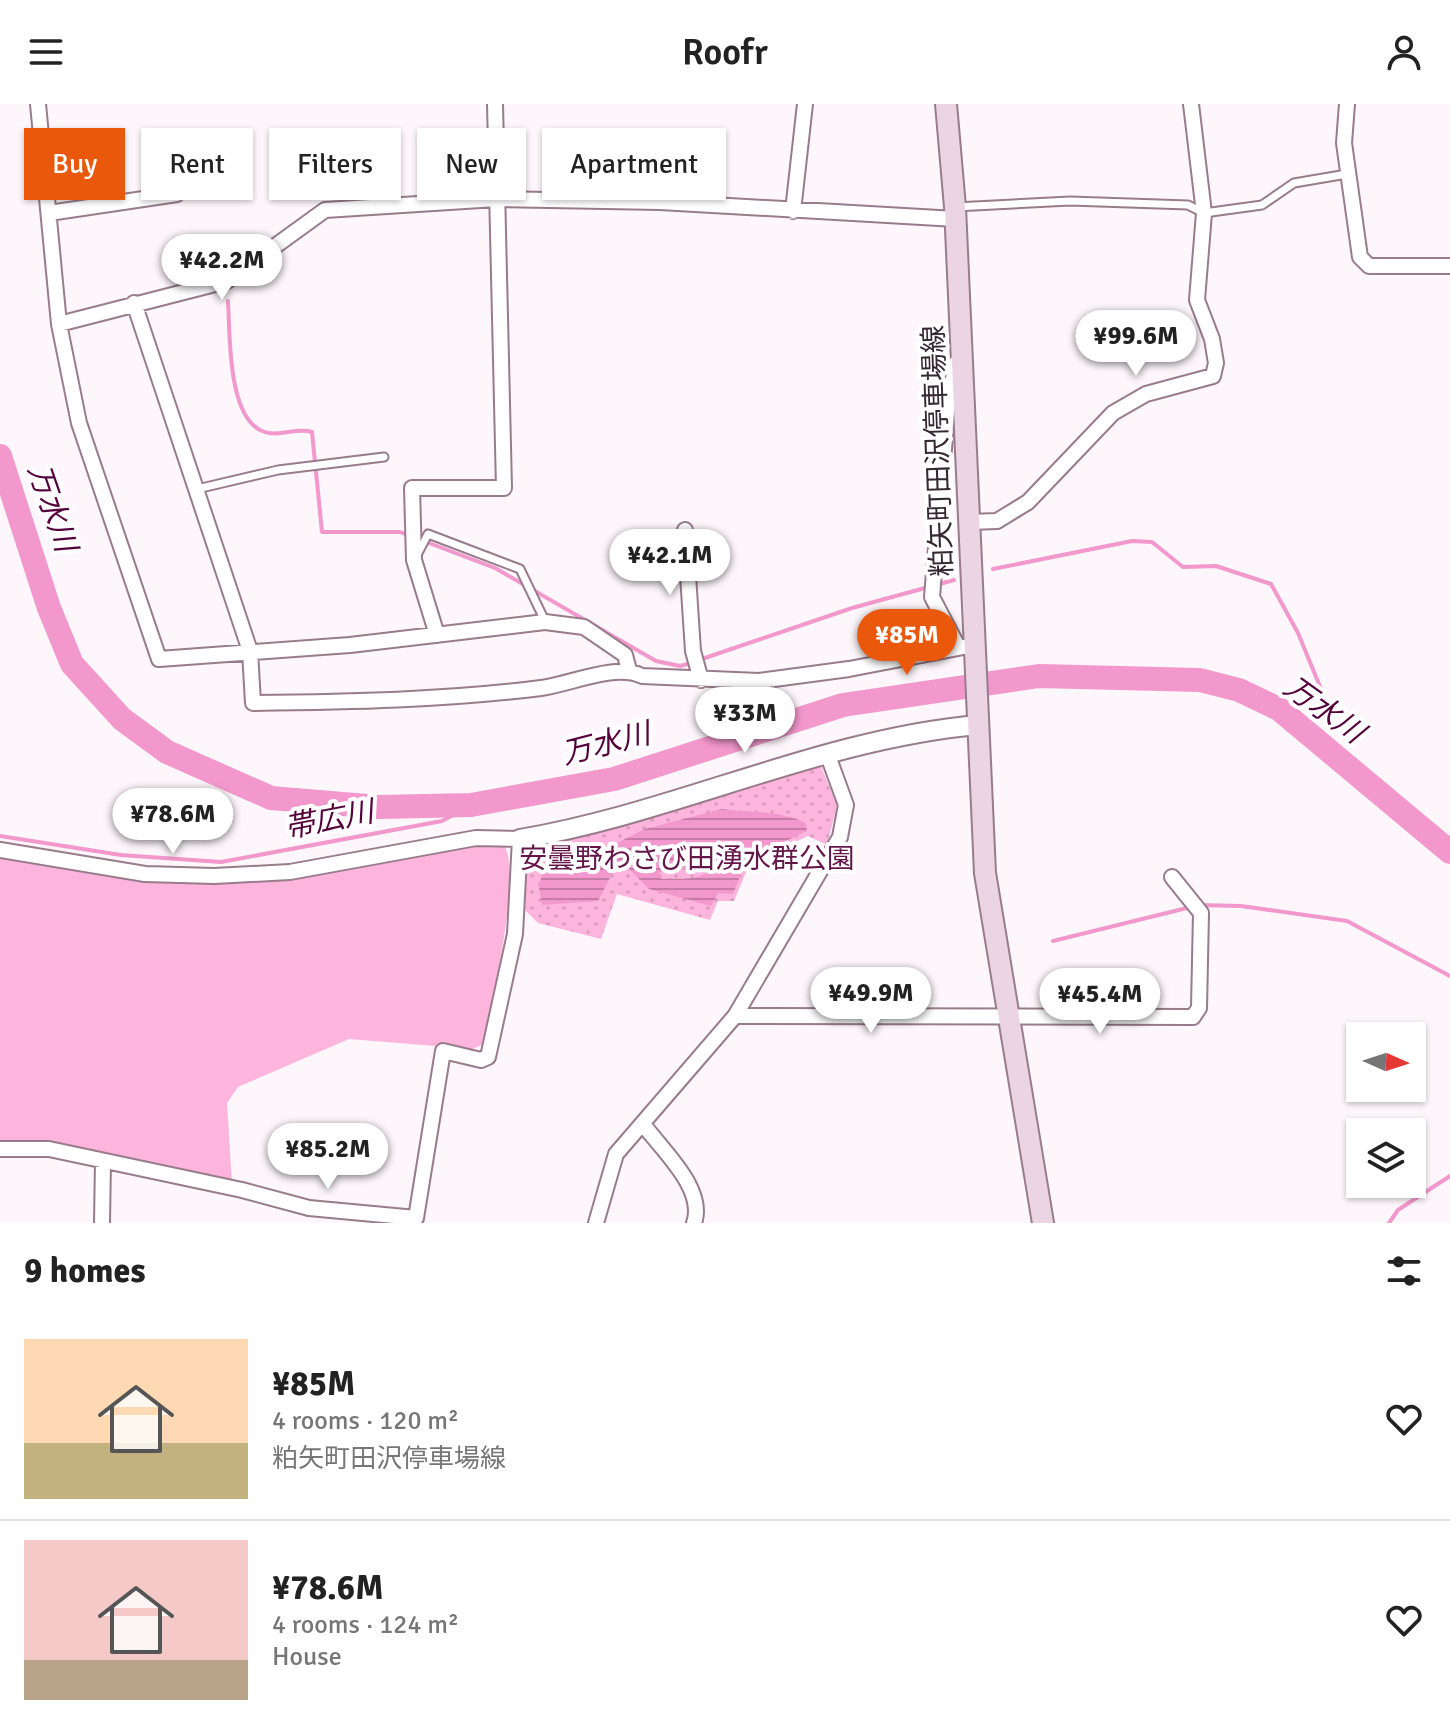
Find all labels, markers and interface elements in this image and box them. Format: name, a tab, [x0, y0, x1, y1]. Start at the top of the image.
icon: menu	[24, 30, 68, 74]
text: Roofr	[682, 30, 768, 75]
icon: person	[1382, 30, 1426, 74]
chip: Buy	[24, 128, 125, 200]
chip: Rent	[141, 128, 253, 200]
chip: Filters	[269, 128, 401, 200]
chip: New	[417, 128, 526, 200]
chip: Apartment	[542, 128, 726, 200]
pin: ¥42.2M	[157, 234, 287, 302]
text: ¥42.2M	[179, 244, 265, 276]
pin: ¥99.6M	[1071, 310, 1201, 378]
text: ¥99.6M	[1093, 320, 1179, 352]
street label: 粕矢町田沢停車場線	[917, 324, 959, 578]
water label: 万水川	[20, 459, 85, 559]
pin: ¥42.1M	[605, 529, 735, 597]
text: ¥42.1M	[627, 539, 713, 571]
pin: ¥85M	[860, 609, 954, 677]
text: ¥85M	[875, 619, 939, 651]
water label: 万水川	[1277, 669, 1374, 753]
pin: ¥33M	[698, 687, 792, 755]
text: ¥33M	[713, 697, 777, 729]
water label: 万水川	[558, 714, 657, 773]
pin: ¥78.6M	[108, 788, 238, 856]
water label: 帯広川	[281, 793, 380, 847]
text: ¥78.6M	[130, 798, 216, 830]
park label: 安曇野わさび田湧水群公園	[519, 842, 855, 876]
pin: ¥49.9M	[806, 967, 936, 1035]
pin: ¥45.4M	[1035, 968, 1165, 1036]
text: ¥49.9M	[828, 977, 914, 1009]
text: ¥45.4M	[1057, 978, 1143, 1010]
north arrow	[1346, 1022, 1426, 1102]
map controls	[1346, 1022, 1426, 1198]
button: layers	[1346, 1118, 1426, 1198]
pin: ¥85.2M	[263, 1123, 393, 1191]
text: ¥85.2M	[285, 1133, 371, 1165]
icon: filters	[1382, 1249, 1426, 1293]
text: 9 homes	[24, 1250, 145, 1292]
text: ¥85M	[272, 1363, 355, 1405]
icon: home	[88, 1371, 184, 1467]
icon: heart	[1382, 1397, 1426, 1441]
text: 4 rooms · 120 m²	[272, 1405, 459, 1437]
text: 粕矢町田沢停車場線	[272, 1443, 506, 1475]
text: ¥78.6M	[272, 1567, 384, 1609]
icon: home	[88, 1572, 184, 1668]
icon: heart	[1382, 1598, 1426, 1642]
text: 4 rooms · 124 m²	[272, 1609, 459, 1641]
text: House	[272, 1641, 342, 1673]

